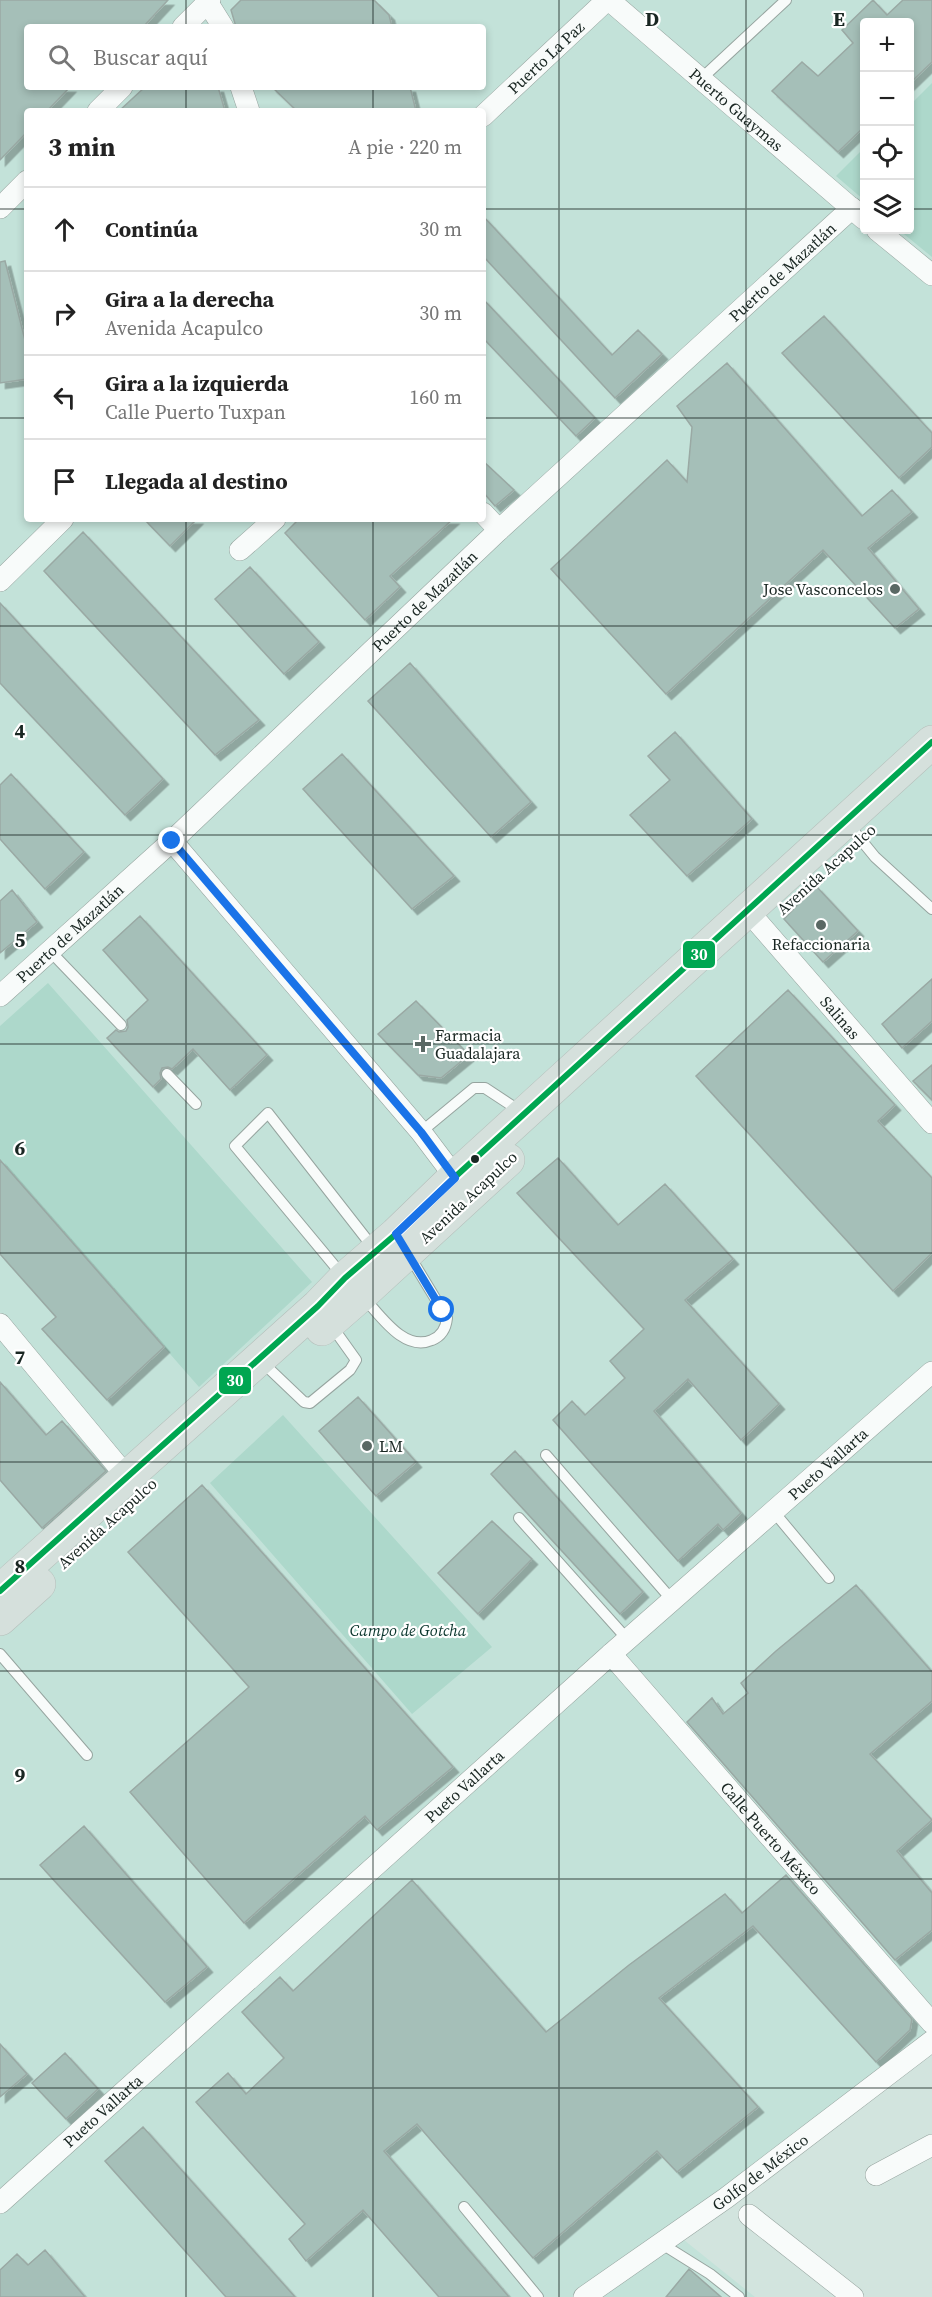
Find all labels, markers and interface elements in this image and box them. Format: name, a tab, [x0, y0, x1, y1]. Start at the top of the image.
text: D	[645, 5, 659, 33]
text: E	[833, 5, 845, 33]
street label: Puerto La Paz	[503, 16, 589, 99]
map controls	[860, 18, 914, 234]
button: +	[860, 18, 914, 72]
search box	[24, 24, 486, 90]
icon: search	[45, 41, 78, 74]
text: Buscar aquí	[93, 42, 208, 72]
street label: Puerto Guaymas	[685, 63, 788, 156]
button: −	[860, 72, 914, 126]
button: locate	[860, 126, 914, 180]
text: 3 min	[48, 129, 115, 165]
text: A pie · 220 m	[348, 133, 462, 161]
button: layers	[860, 180, 914, 234]
icon: ahead	[48, 213, 81, 246]
text: Continúa	[105, 214, 198, 244]
text: 30 m	[419, 215, 462, 243]
street label: Puerto de Mazatlán	[724, 217, 841, 326]
text: Gira a la derecha	[105, 284, 274, 314]
icon: right	[48, 297, 81, 330]
text: 30 m	[419, 299, 462, 327]
text: Avenida Acapulco	[105, 314, 263, 342]
text: Gira a la izquierda	[105, 368, 289, 398]
icon: left	[48, 381, 81, 414]
text: 160 m	[409, 383, 462, 411]
text: Calle Puerto Tuxpan	[105, 398, 286, 426]
icon: arrive	[48, 465, 81, 498]
text: Llegada al destino	[105, 466, 288, 496]
street label: Puerto de Mazatlán	[367, 545, 482, 656]
place label: Jose Vasconcelos	[762, 578, 883, 600]
marker: Jose Vasconcelos	[888, 582, 902, 596]
text: 4	[15, 717, 26, 745]
street label: Avenida Acapulco	[772, 818, 881, 920]
route end	[158, 827, 184, 853]
street label: Puerto de Mazatlán	[11, 879, 129, 987]
marker: Refaccionaria	[814, 918, 828, 932]
text: 5	[15, 926, 26, 954]
place label: Refaccionaria	[772, 933, 871, 955]
line badge: 30	[682, 940, 716, 969]
text: 30	[690, 943, 708, 965]
street label: Salinas	[815, 991, 865, 1044]
place label: Farmacia Guadalajara	[435, 1024, 521, 1064]
marker: Farmacia Guadalajara	[416, 1037, 430, 1051]
text: 6	[15, 1134, 26, 1162]
street label: Avenida Acapulco	[414, 1146, 522, 1248]
unlabelled marker	[469, 1153, 481, 1165]
route start	[428, 1296, 454, 1322]
text: 7	[15, 1343, 26, 1371]
line badge: 30	[218, 1366, 252, 1395]
text: 30	[226, 1369, 244, 1391]
street label: Pueto Vallarta	[783, 1422, 873, 1505]
place label: LM	[379, 1435, 403, 1457]
marker: LM	[360, 1439, 374, 1453]
street label: Avenida Acapulco	[53, 1472, 162, 1574]
text: 8	[15, 1552, 25, 1580]
park label: Campo de Gotcha	[350, 1619, 467, 1641]
street label: Pueto Vallarta	[420, 1744, 509, 1827]
text: 9	[15, 1761, 26, 1789]
street label: Calle Puerto México	[716, 1777, 827, 1900]
street label: Pueto Vallarta	[58, 2069, 148, 2152]
street label: Golfo de México	[708, 2128, 813, 2215]

